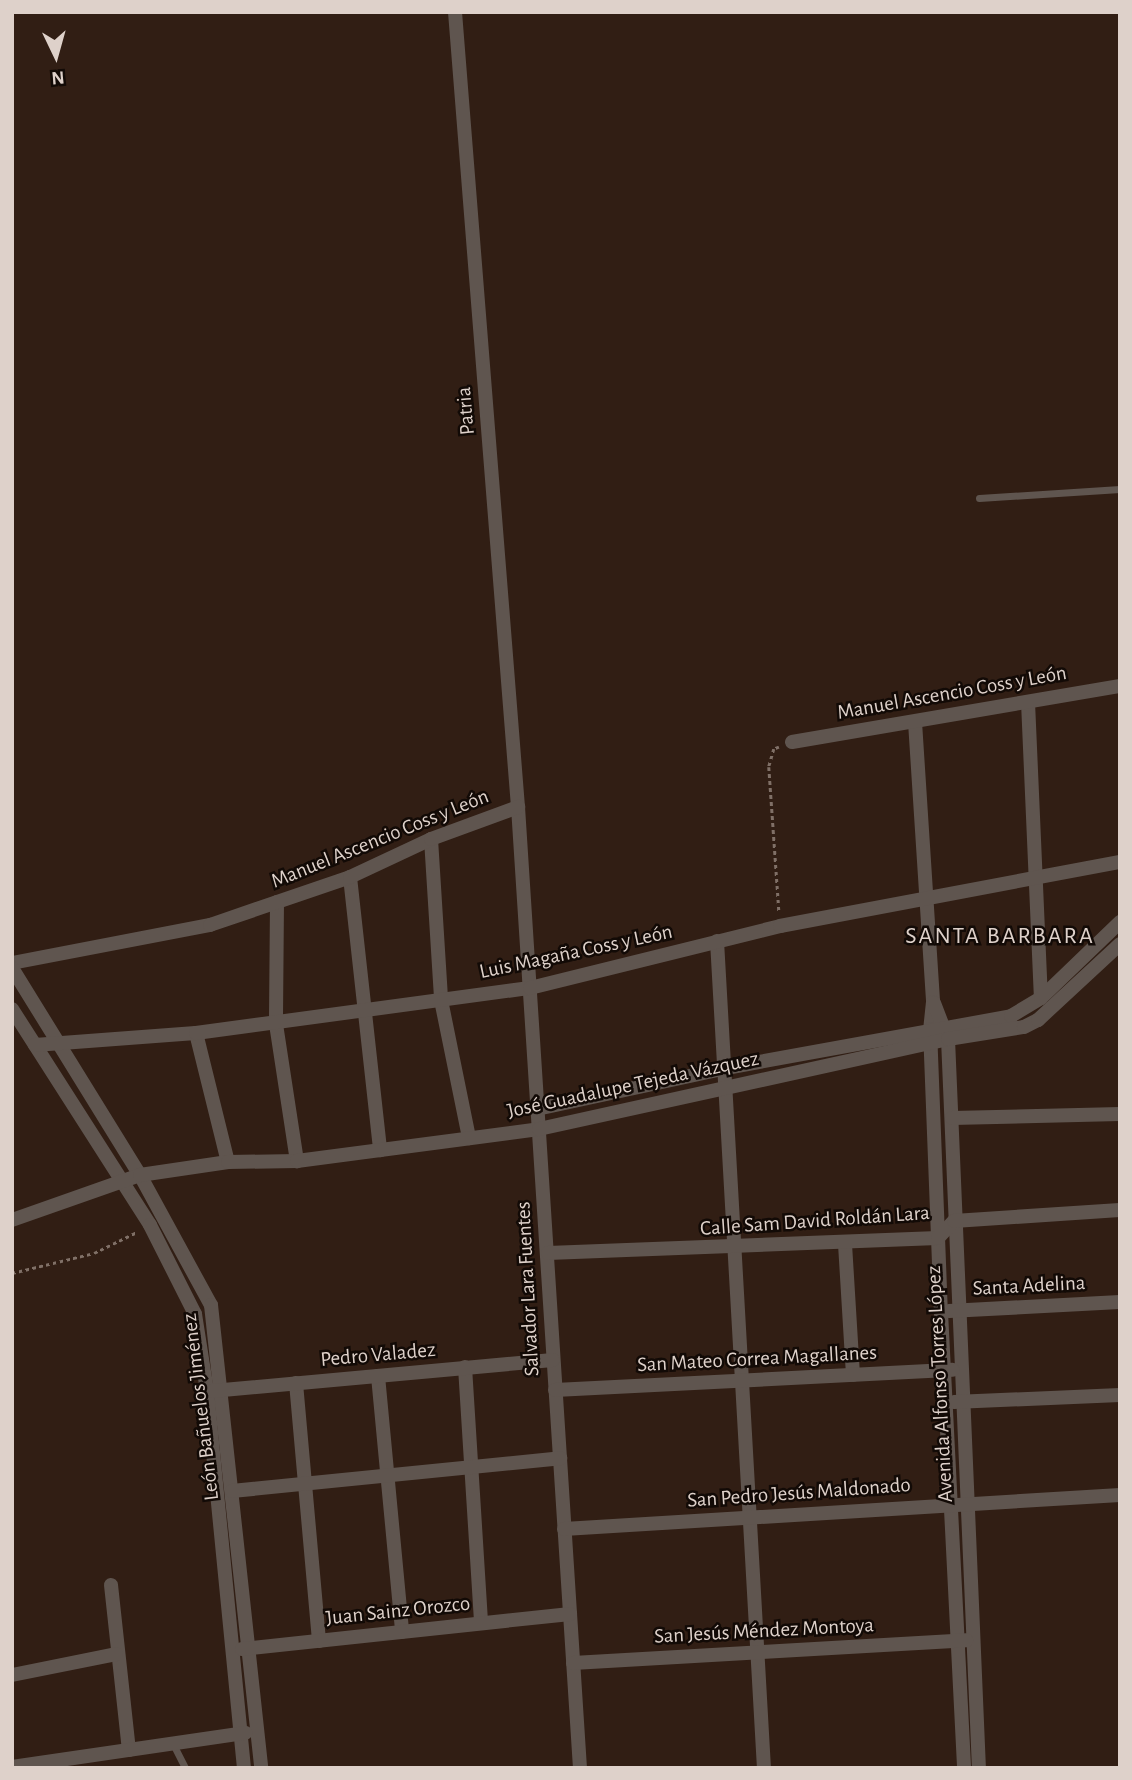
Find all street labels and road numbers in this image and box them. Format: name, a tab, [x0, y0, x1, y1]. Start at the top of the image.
street label: Patria	[451, 386, 481, 436]
street label: Manuel Ascencio Coss y León	[835, 660, 1069, 726]
street label: Manuel Ascencio Coss y León	[268, 784, 492, 894]
street label: Luis Magaña Coss y León	[477, 919, 675, 985]
street label: José Guadalupe Tejeda Vázquez	[505, 1046, 761, 1124]
street label: Calle Sam David Roldán Lara	[699, 1200, 931, 1242]
street label: Salvador Lara Fuentes	[511, 1201, 545, 1377]
street label: Avenida Alfonso Torres López	[921, 1265, 959, 1503]
street label: Santa Adelina	[972, 1270, 1086, 1302]
street label: León Bañuelos Jiménez	[177, 1312, 225, 1502]
street label: Pedro Valadez	[319, 1337, 437, 1373]
street label: San Mateo Correa Magallanes	[636, 1340, 878, 1378]
street label: San Pedro Jesús Maldonado	[686, 1473, 912, 1513]
street label: Juan Sainz Orozco	[325, 1591, 471, 1631]
street label: San Jesús Méndez Montoya	[654, 1613, 874, 1649]

